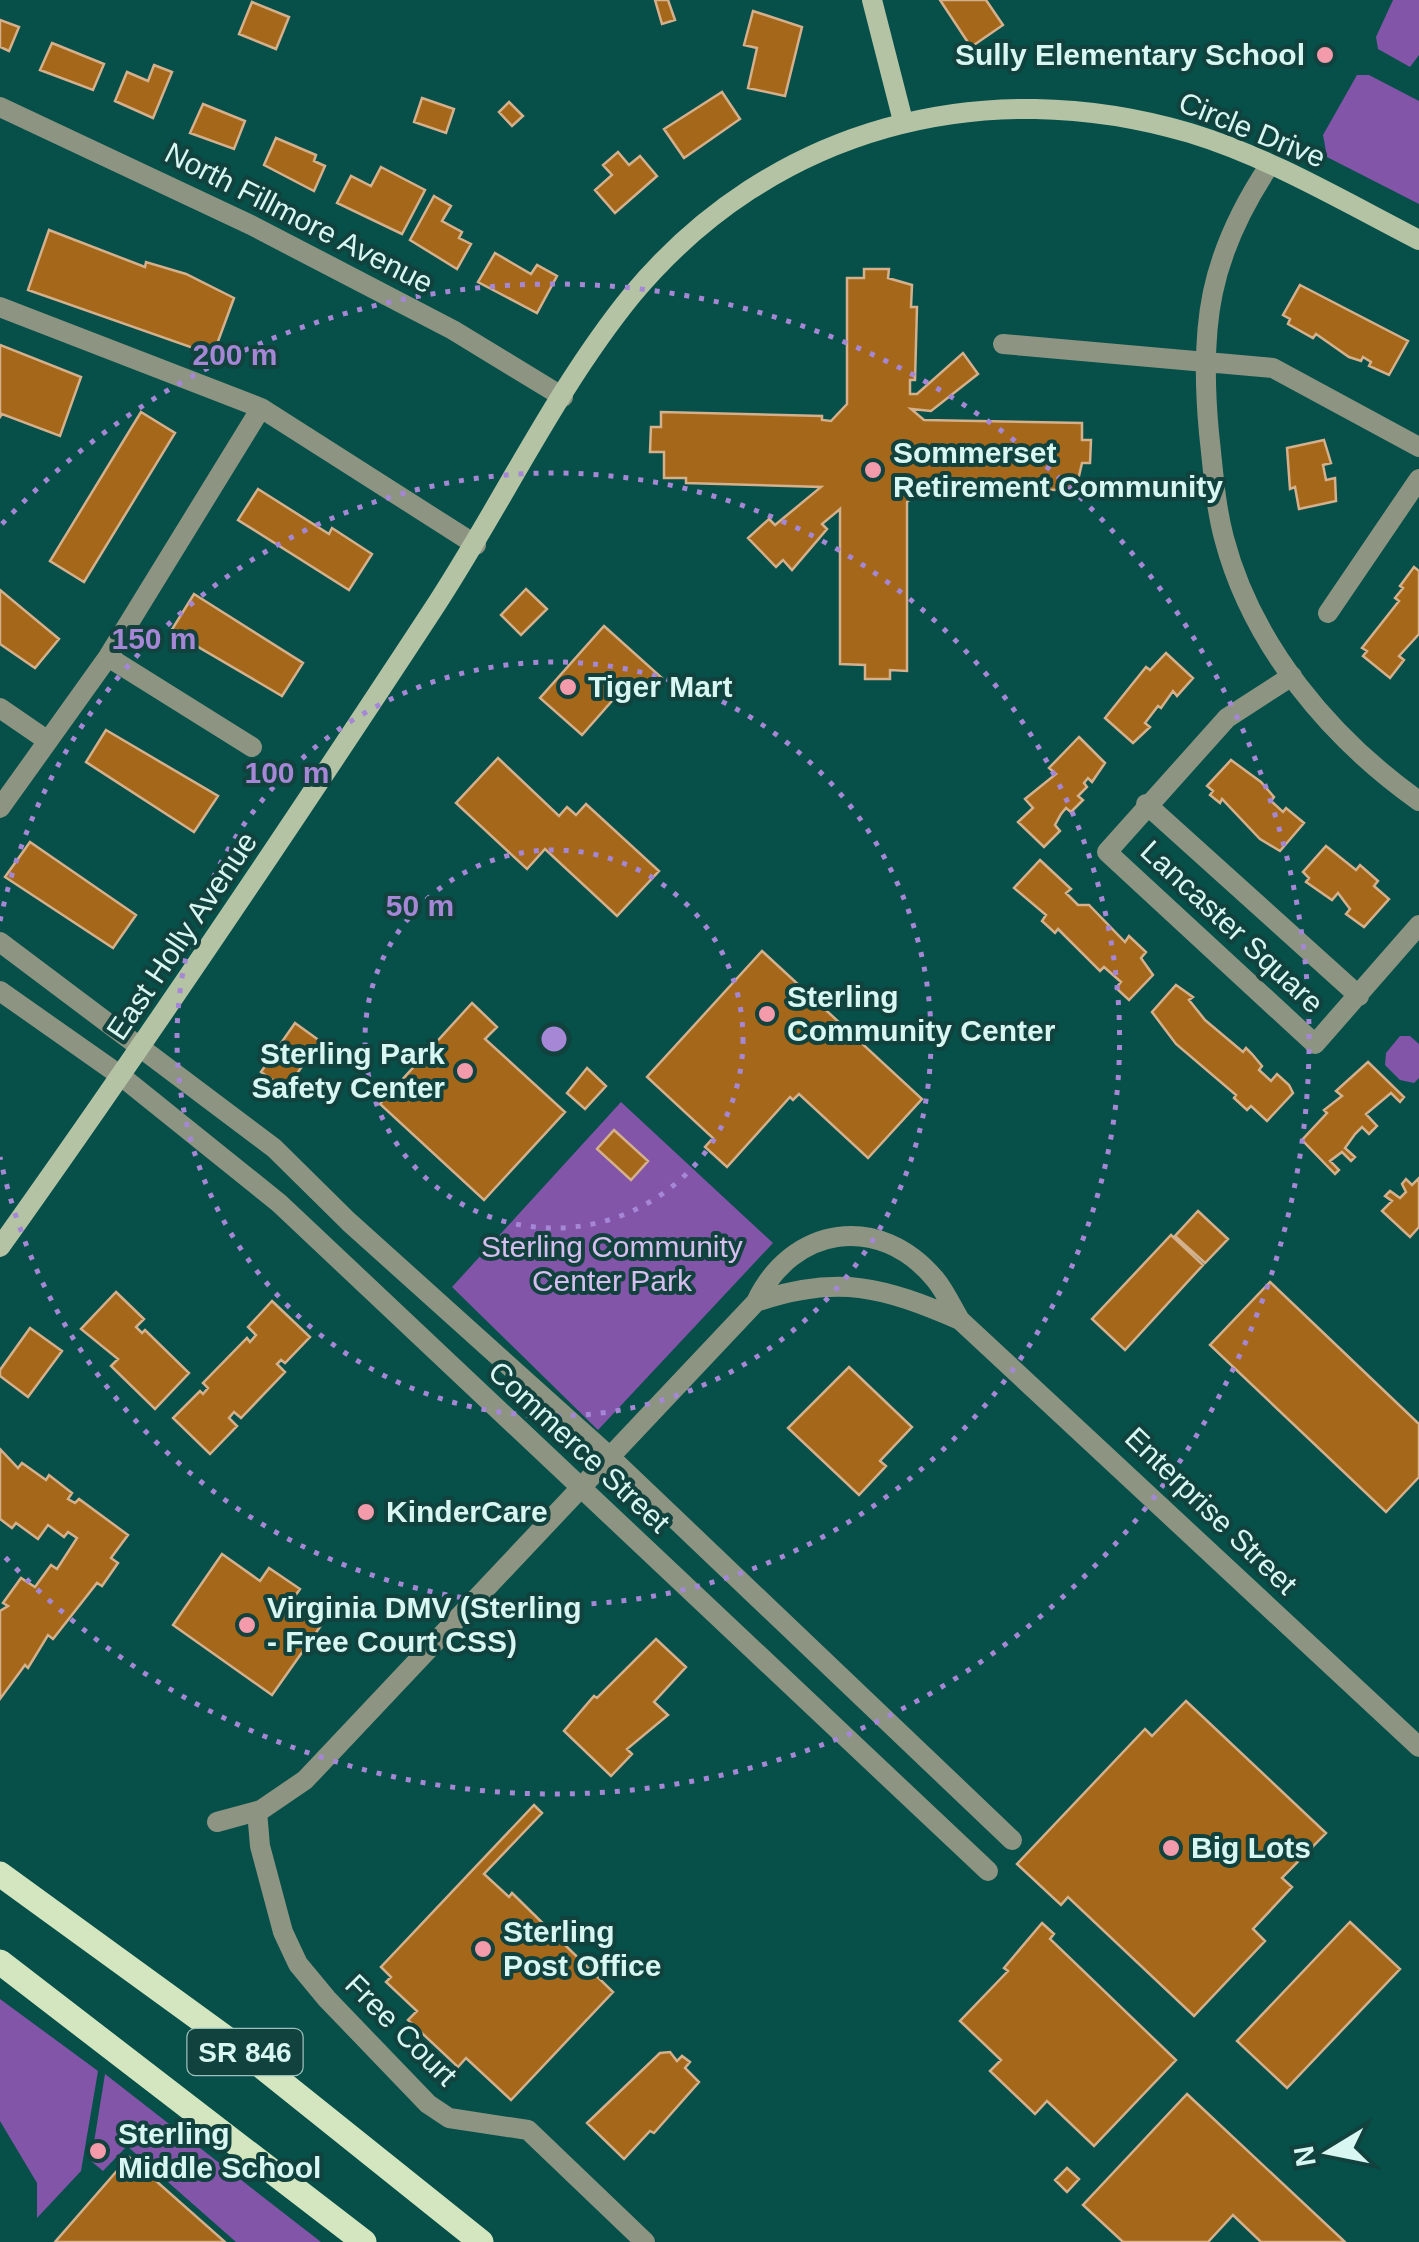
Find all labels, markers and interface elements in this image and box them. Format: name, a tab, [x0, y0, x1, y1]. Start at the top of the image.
place label: Sully Elementary School	[955, 38, 1305, 71]
marker: Sully Elementary School	[1314, 44, 1336, 66]
street label: Circle Drive	[1174, 85, 1330, 174]
street label: North Fillmore Avenue	[160, 136, 439, 300]
text: 200 m	[192, 338, 278, 371]
place label: Sommerset Retirement Community	[893, 436, 1223, 503]
marker: Sommerset Retirement Community	[862, 459, 884, 481]
text: 150 m	[111, 622, 197, 655]
place label: Tiger Mart	[588, 670, 732, 703]
marker: Tiger Mart	[557, 676, 579, 698]
text: 100 m	[244, 756, 330, 789]
street label: East Holly Avenue	[100, 826, 263, 1046]
street label: Lancaster Square	[1134, 834, 1330, 1019]
text: 50 m	[386, 889, 454, 922]
place label: Sterling Community Center	[787, 980, 1056, 1047]
marker: Sterling Community Center	[756, 1003, 778, 1025]
centre of rings	[536, 1021, 572, 1057]
place label: Sterling Park Safety Center	[252, 1037, 445, 1104]
marker: Sterling Park Safety Center	[454, 1060, 476, 1082]
park label: Sterling Community Center Park	[481, 1230, 743, 1297]
street label: Commerce Street	[482, 1354, 677, 1539]
street label: Enterprise Street	[1119, 1421, 1304, 1601]
place label: KinderCare	[386, 1495, 548, 1528]
marker: KinderCare	[355, 1501, 377, 1523]
place label: Virginia DMV (Sterling - Free Court CSS)	[267, 1591, 582, 1658]
marker: Virginia DMV (Sterling - Free Court CSS)	[236, 1614, 258, 1636]
place label: Big Lots	[1191, 1831, 1311, 1864]
marker: Big Lots	[1160, 1837, 1182, 1859]
place label: Sterling Post Office	[503, 1915, 661, 1982]
marker: Sterling Post Office	[472, 1938, 494, 1960]
street label: Free Court	[339, 1967, 464, 2092]
road number: SR 846	[188, 2029, 302, 2075]
north arrow	[1279, 2102, 1379, 2202]
place label: Sterling Middle School	[118, 2117, 321, 2184]
marker: Sterling Middle School	[87, 2140, 109, 2162]
text: N	[1288, 2144, 1322, 2169]

